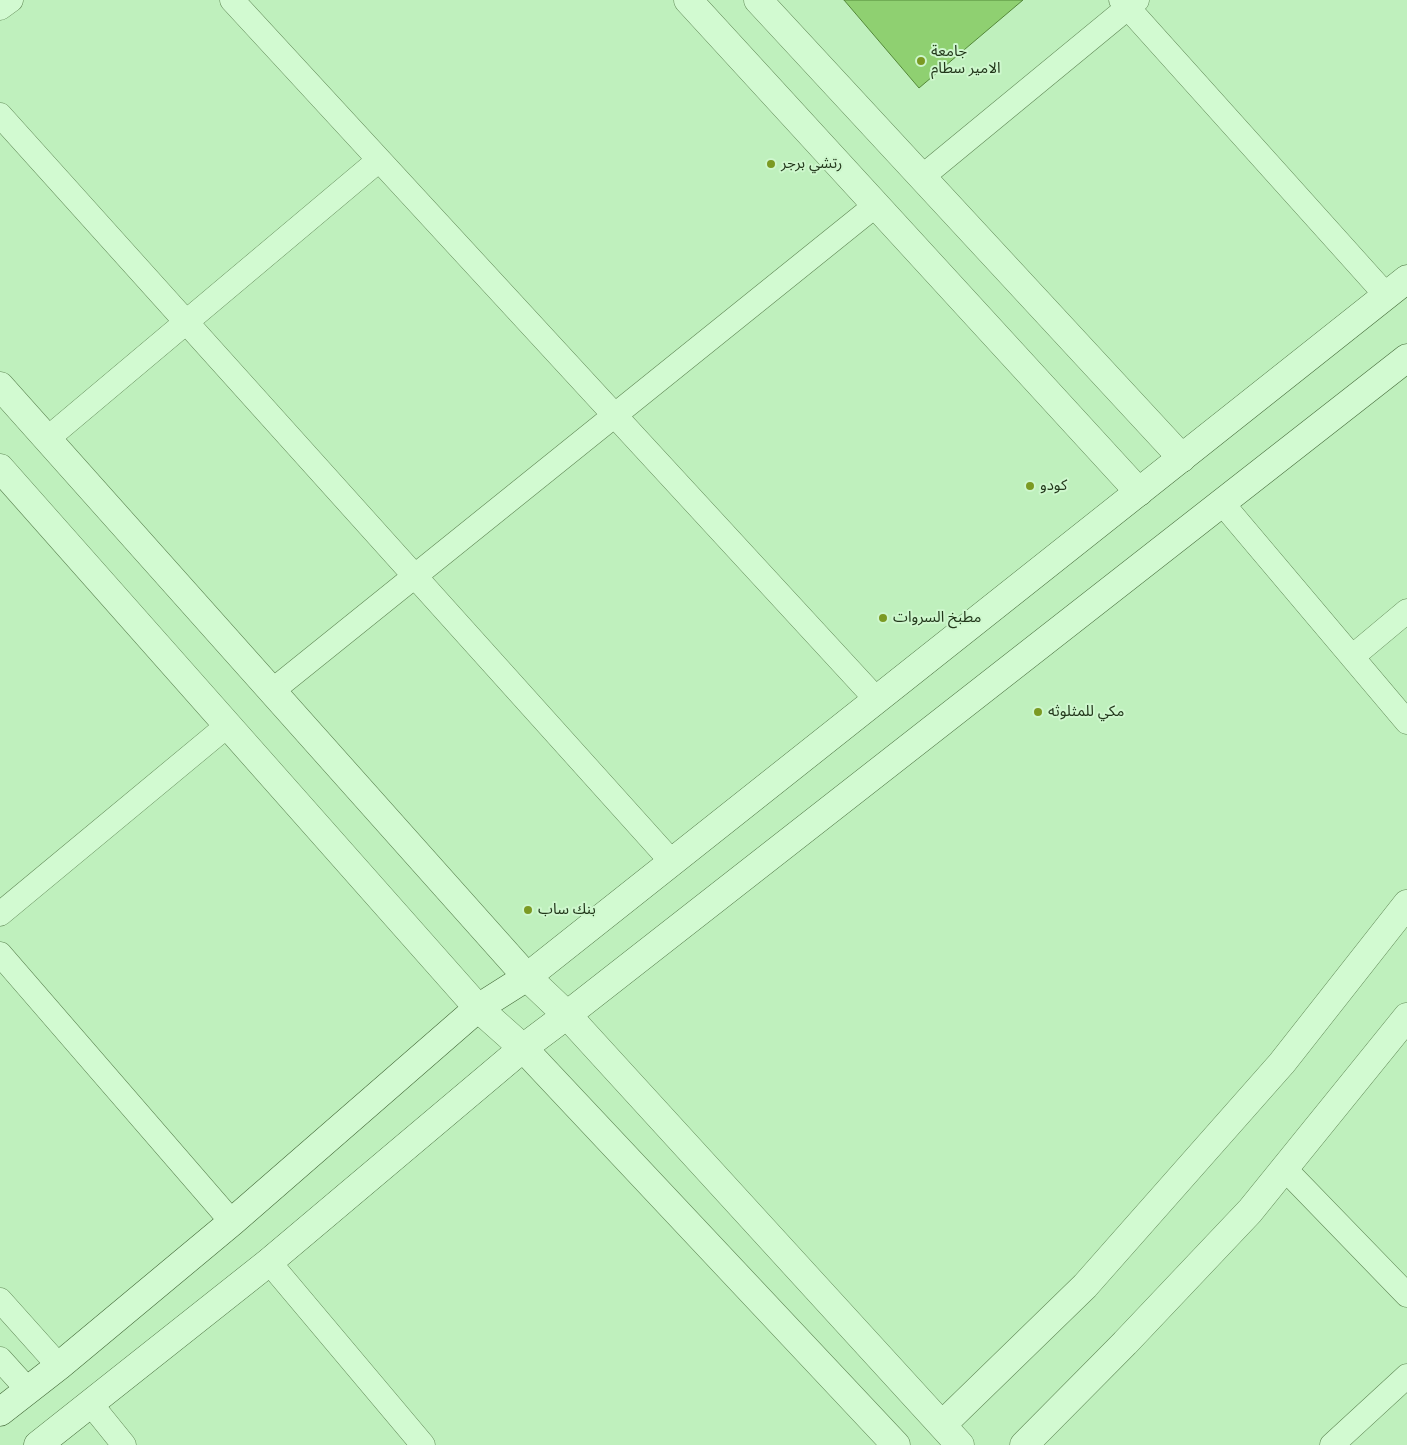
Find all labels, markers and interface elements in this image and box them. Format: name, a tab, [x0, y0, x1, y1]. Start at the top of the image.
place label: جامعة الامير سطام	[931, 43, 1000, 78]
marker: جامعة الامير سطام	[915, 55, 927, 67]
place label: رتشي برجر	[781, 155, 842, 173]
marker: رتشي برجر	[765, 158, 777, 170]
place label: كودو	[1040, 477, 1067, 495]
marker: كودو	[1024, 480, 1036, 492]
place label: مطبخ السروات	[893, 609, 981, 627]
marker: مطبخ السروات	[877, 612, 889, 624]
place label: مكي للمثلوثه	[1048, 703, 1124, 721]
marker: مكي للمثلوثه	[1032, 706, 1044, 718]
place label: بنك ساب	[538, 901, 596, 919]
marker: بنك ساب	[522, 904, 534, 916]

